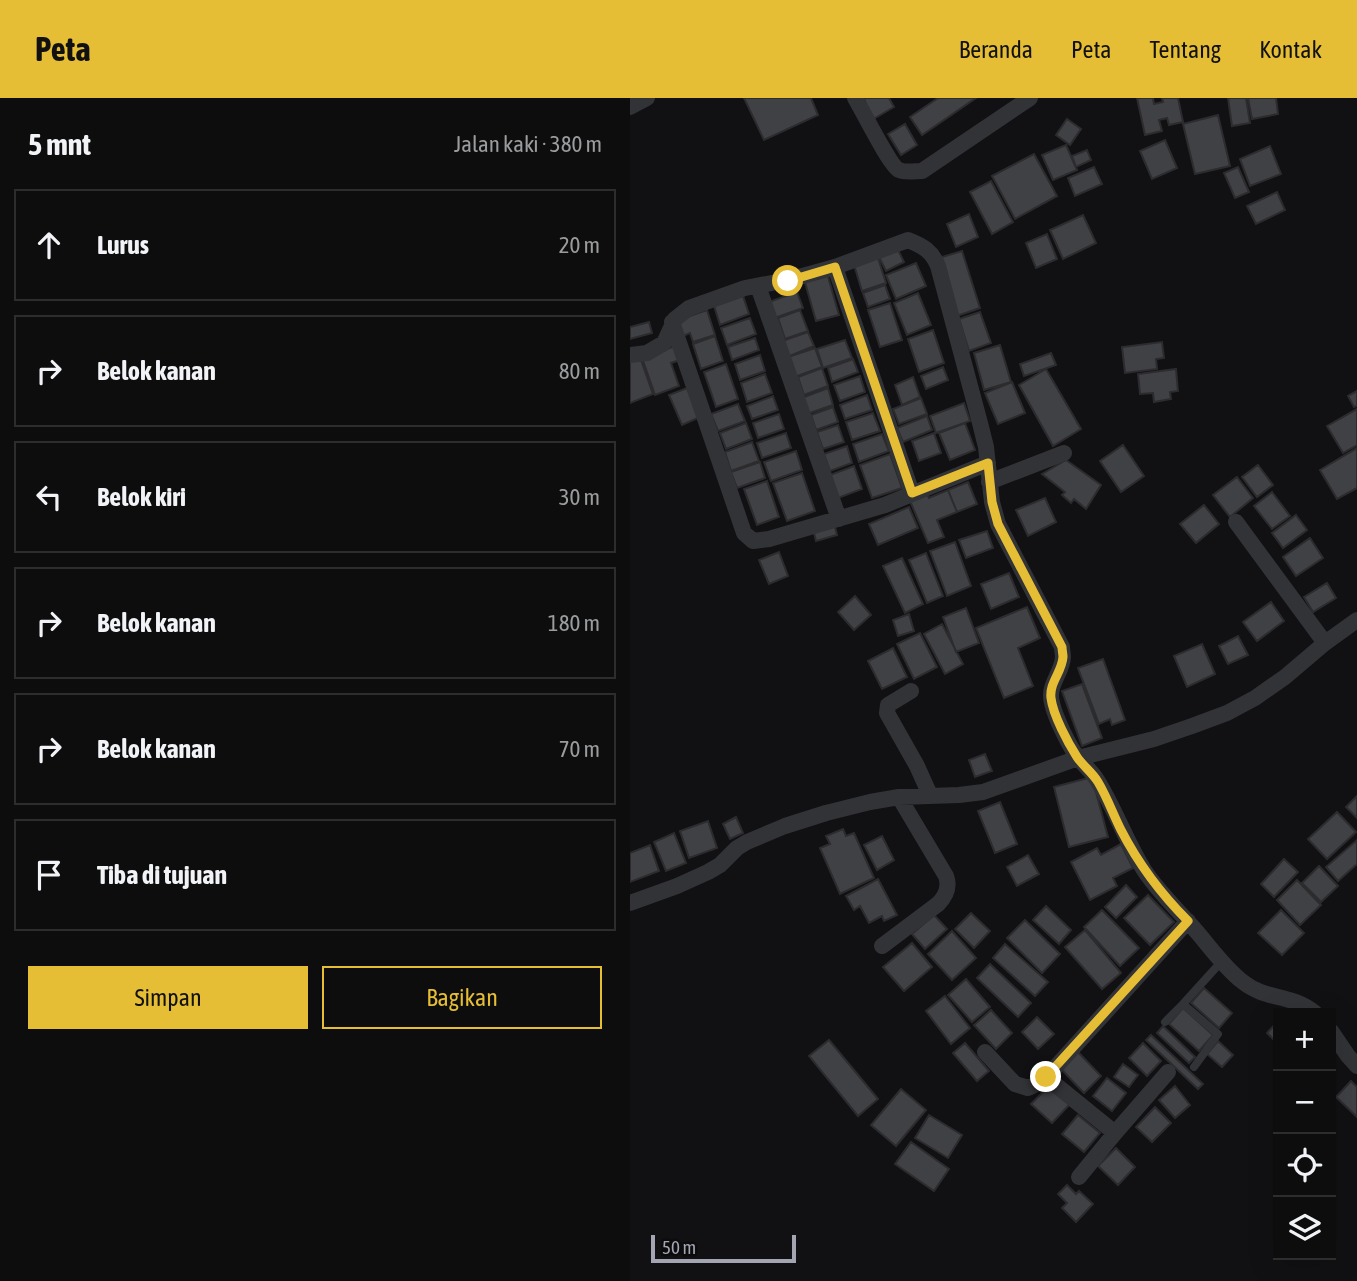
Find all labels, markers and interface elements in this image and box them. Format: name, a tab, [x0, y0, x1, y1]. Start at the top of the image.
text: Peta	[35, 30, 91, 68]
text: Beranda	[959, 36, 1033, 63]
text: Peta	[1071, 36, 1111, 63]
text: Tentang	[1149, 36, 1221, 63]
text: Kontak	[1259, 36, 1322, 63]
text: 5 mnt	[28, 127, 91, 161]
text: Jalan kaki · 380 m	[454, 131, 602, 157]
icon: ahead	[30, 226, 68, 264]
text: Lurus	[97, 230, 149, 260]
text: 20 m	[559, 232, 600, 258]
route start	[772, 265, 803, 296]
icon: right	[30, 352, 68, 390]
text: Belok kanan	[97, 356, 216, 386]
text: 80 m	[559, 358, 600, 384]
icon: left	[30, 478, 68, 516]
text: Belok kiri	[97, 482, 186, 512]
text: 30 m	[559, 484, 600, 510]
icon: right	[30, 604, 68, 642]
text: Belok kanan	[97, 608, 216, 638]
text: 180 m	[548, 610, 600, 636]
icon: right	[30, 730, 68, 768]
text: Belok kanan	[97, 734, 216, 764]
text: 70 m	[559, 736, 600, 762]
icon: arrive	[30, 856, 68, 894]
text: Tiba di tujuan	[97, 860, 227, 890]
button: Simpan	[28, 966, 308, 1029]
button: Bagikan	[322, 966, 602, 1029]
map controls	[1273, 1008, 1336, 1260]
button: +	[1273, 1008, 1336, 1071]
route end	[1030, 1061, 1061, 1092]
button: −	[1273, 1071, 1336, 1134]
button: locate	[1273, 1134, 1336, 1197]
button: layers	[1273, 1197, 1336, 1260]
scale bar	[651, 1232, 796, 1264]
text: 50 m	[662, 1236, 696, 1258]

